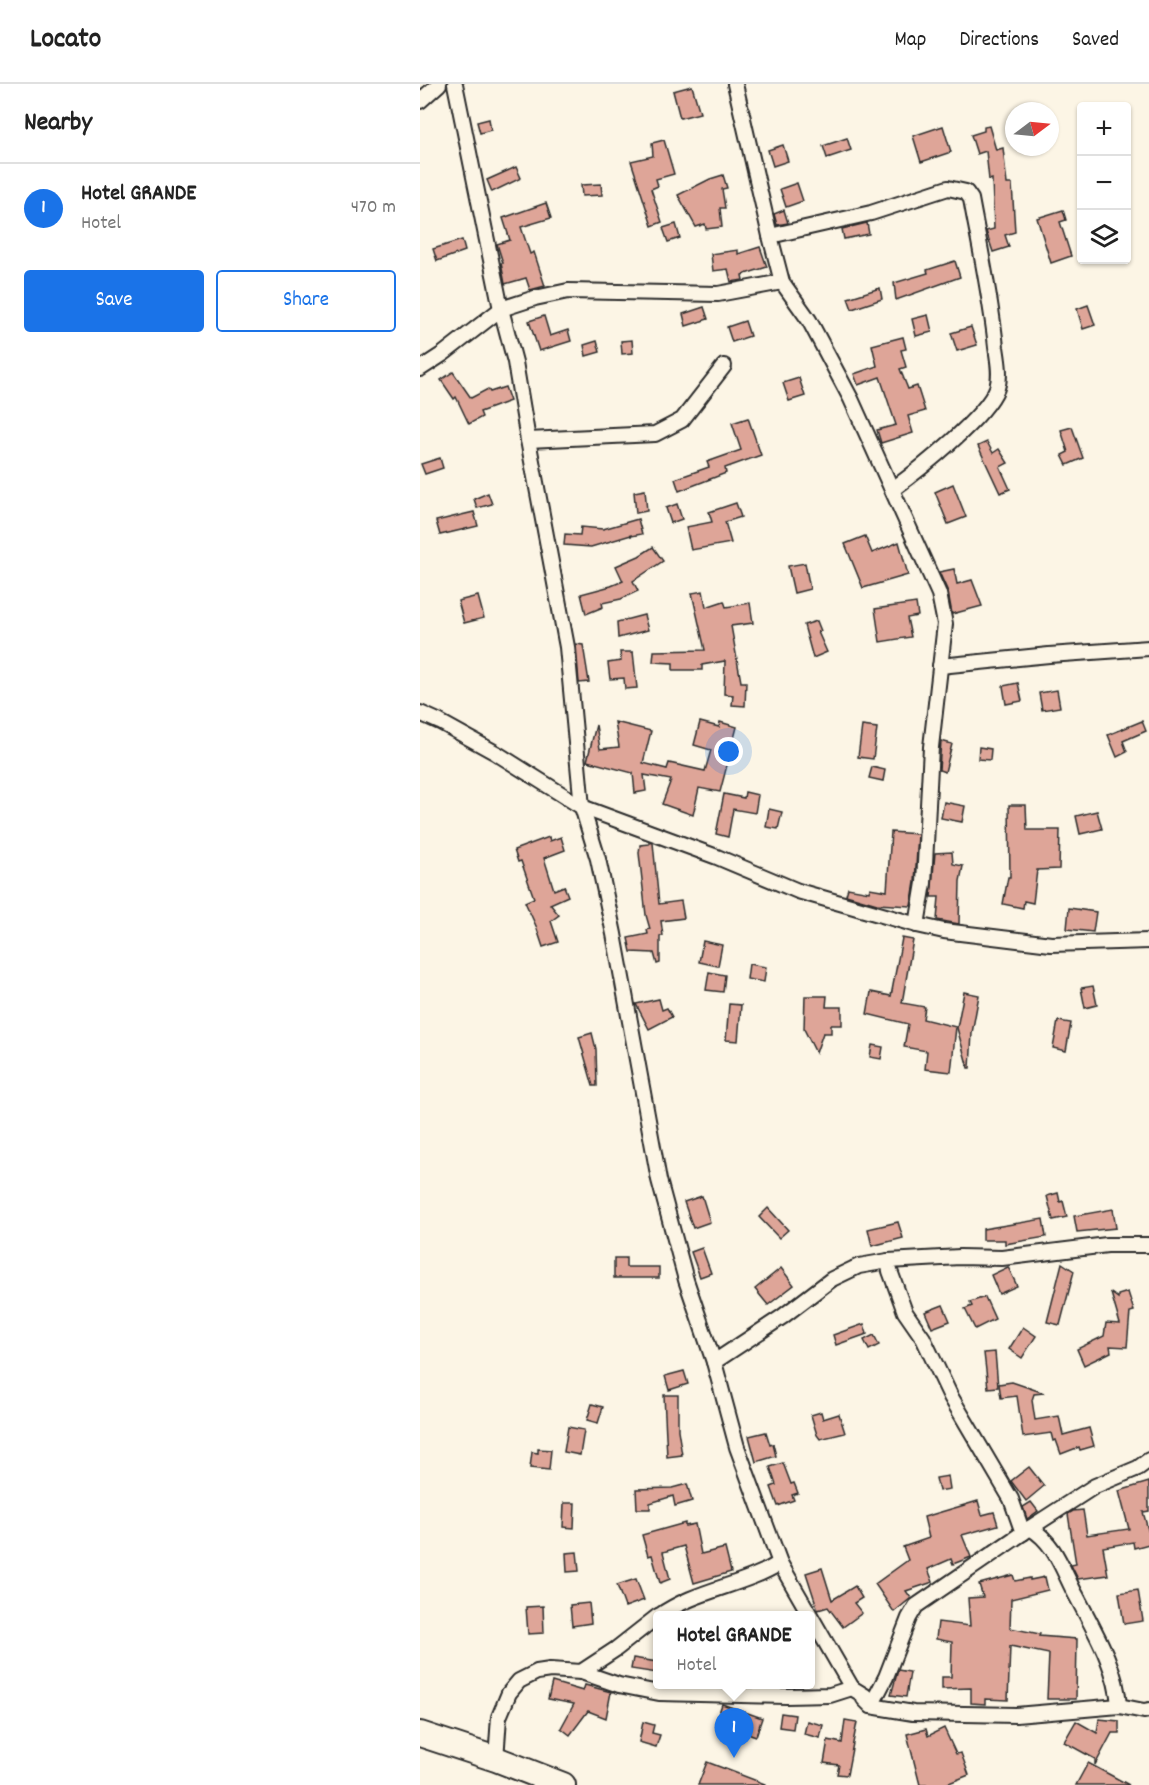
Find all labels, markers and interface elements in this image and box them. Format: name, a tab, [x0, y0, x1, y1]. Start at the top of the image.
text: Locato	[30, 21, 101, 61]
text: Map	[895, 26, 926, 56]
text: Directions	[959, 26, 1039, 56]
text: Saved	[1072, 26, 1119, 56]
north arrow	[1005, 102, 1059, 156]
map controls	[1077, 102, 1131, 264]
button: +	[1077, 102, 1131, 156]
text: Nearby	[24, 105, 92, 142]
button: −	[1077, 156, 1131, 210]
text: Hotel GRANDE	[81, 179, 196, 210]
text: 1	[41, 194, 46, 222]
text: 470 m	[351, 194, 396, 222]
text: Hotel	[81, 210, 121, 238]
button: layers	[1077, 210, 1131, 264]
button: Save	[24, 270, 204, 332]
button: Share	[216, 270, 396, 332]
your location	[714, 737, 743, 766]
popup	[653, 1611, 815, 1689]
text: Hotel GRANDE	[676, 1621, 792, 1652]
text: Hotel	[676, 1652, 717, 1680]
pin: 1	[714, 1708, 754, 1758]

